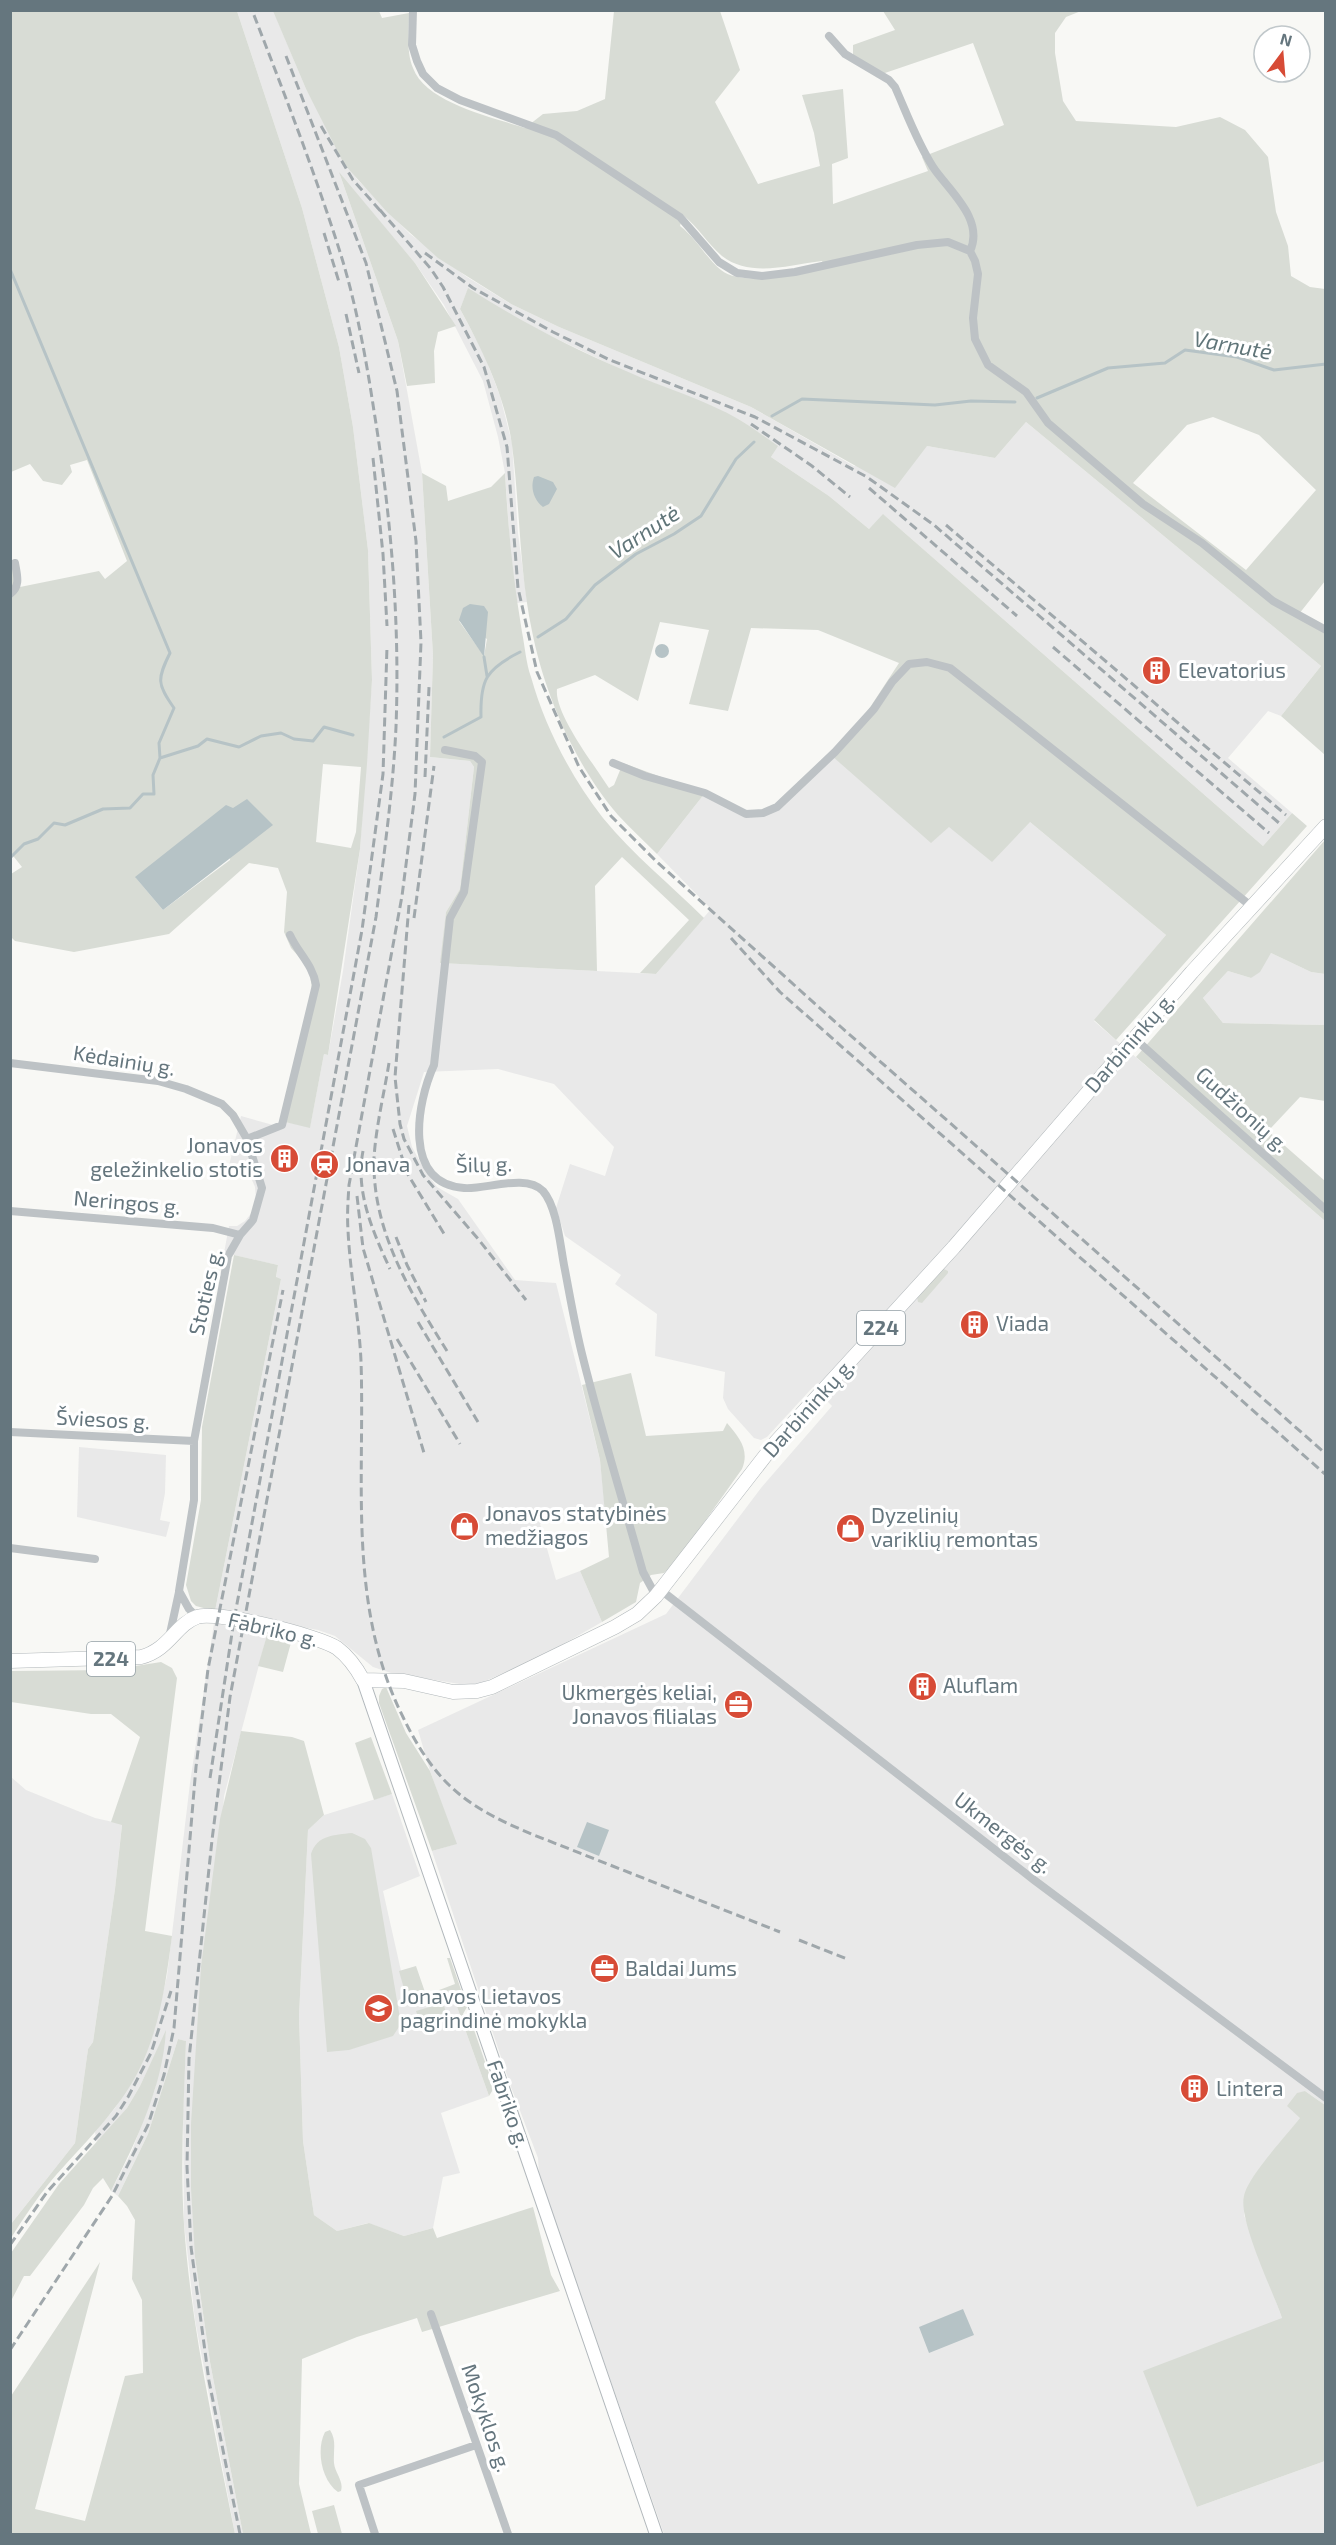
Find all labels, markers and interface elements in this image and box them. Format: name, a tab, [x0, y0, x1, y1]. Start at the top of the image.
north arrow	[1252, 24, 1312, 84]
text: N	[1278, 28, 1294, 50]
water label: Varnutė	[1192, 324, 1275, 364]
water label: Varnutė	[603, 499, 684, 564]
building icon: Elevatorius	[1141, 655, 1173, 687]
place label: Elevatorius	[1178, 657, 1286, 682]
street label: Darbininkų g.	[1079, 987, 1179, 1097]
street label: Kėdainių g.	[72, 1039, 177, 1080]
street label: Gudžionių g.	[1192, 1061, 1294, 1157]
place label: Jonavos geležinkelio stotis	[90, 1132, 263, 1181]
building icon: Jonavos geležinkelio stotis	[268, 1142, 300, 1174]
station icon: Jonava	[308, 1149, 340, 1181]
place label: Jonava	[345, 1151, 410, 1176]
street label: Šilų g.	[456, 1151, 512, 1176]
street label: Neringos g.	[73, 1184, 182, 1219]
street label: Stoties g.	[182, 1246, 227, 1337]
building icon: Viada	[959, 1308, 991, 1340]
place label: Viada	[996, 1310, 1049, 1335]
road number: 224	[857, 1311, 905, 1345]
street label: Darbininkų g.	[757, 1352, 859, 1462]
street label: Šviesos g.	[56, 1404, 151, 1433]
place label: Jonavos statybinės medžiagos	[485, 1500, 667, 1549]
place label: Dyzelinių variklių remontas	[871, 1502, 1038, 1551]
shop icon: Jonavos statybinės medžiagos	[448, 1510, 480, 1542]
shop icon: Dyzelinių variklių remontas	[834, 1512, 866, 1544]
street label: Fabriko g.	[226, 1606, 321, 1651]
road number: 224	[87, 1642, 135, 1676]
building icon: Aluflam	[906, 1670, 938, 1702]
place label: Aluflam	[943, 1672, 1018, 1697]
place label: Ukmergės keliai, Jonavos filialas	[561, 1679, 717, 1728]
office icon: Ukmergės keliai, Jonavos filialas	[722, 1689, 754, 1721]
street label: Ukmergės g.	[950, 1786, 1058, 1878]
office icon: Baldai Jums	[588, 1953, 620, 1985]
place label: Baldai Jums	[625, 1955, 737, 1980]
place label: Jonavos Lietavos pagrindinė mokykla	[400, 1983, 587, 2032]
school or university icon: Jonavos Lietavos pagrindinė mokykla	[363, 1993, 395, 2025]
street label: Fabriko g.	[483, 2056, 536, 2151]
building icon: Lintera	[1179, 2073, 1211, 2105]
place label: Lintera	[1216, 2075, 1283, 2100]
street label: Mokyklos g.	[457, 2360, 518, 2475]

